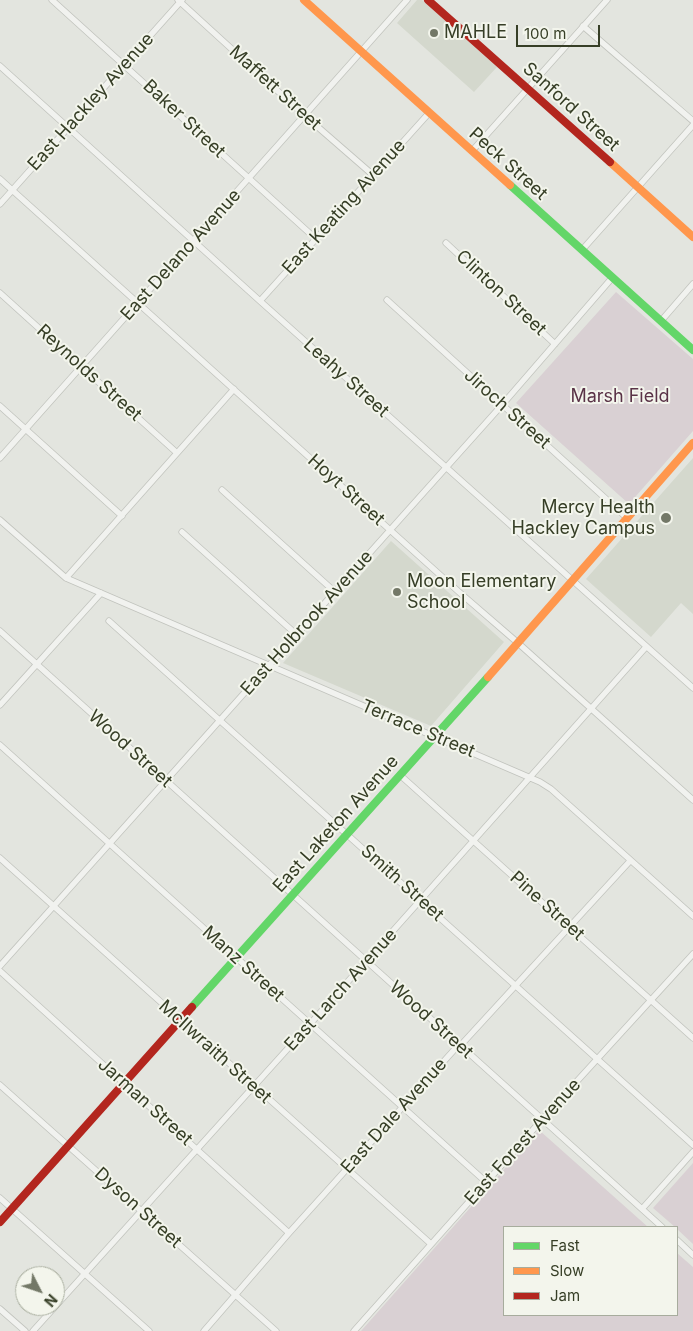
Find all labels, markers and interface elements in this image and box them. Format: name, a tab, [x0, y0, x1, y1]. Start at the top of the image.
scale bar	[518, 15, 602, 47]
place label: MAHLE	[444, 22, 507, 44]
text: 100 m	[524, 24, 566, 43]
marker: MAHLE	[428, 27, 440, 39]
street label: East Hackley Avenue	[23, 29, 159, 175]
street label: Maffett Street	[225, 41, 325, 135]
street label: Sanford Street	[518, 58, 624, 156]
street label: Baker Street	[138, 75, 230, 163]
street label: Peck Street	[464, 123, 552, 205]
street label: East Keating Avenue	[278, 135, 410, 279]
street label: East Delano Avenue	[116, 185, 246, 325]
street label: Clinton Street	[451, 246, 551, 340]
street label: Reynolds Street	[32, 320, 146, 426]
street label: Leahy Street	[299, 334, 393, 422]
street label: Jiroch Street	[459, 365, 555, 453]
park label: Marsh Field	[570, 386, 670, 408]
street label: Hoyt Street	[303, 450, 389, 530]
place label: Mercy Health Hackley Campus	[511, 497, 655, 540]
marker: Mercy Health Hackley Campus	[659, 511, 673, 525]
street label: East Holbrook Avenue	[236, 546, 378, 700]
place label: Moon Elementary School	[407, 571, 556, 614]
marker: Moon Elementary School	[391, 586, 403, 598]
street label: Terrace Street	[358, 695, 478, 763]
street label: Wood Street	[84, 706, 176, 792]
street label: East Laketon Avenue	[269, 751, 403, 897]
street label: Smith Street	[356, 840, 448, 926]
street label: Pine Street	[505, 867, 589, 945]
street label: Manz Street	[198, 922, 288, 1006]
street label: East Larch Avenue	[280, 924, 402, 1056]
street label: Wood Street	[385, 977, 477, 1063]
street label: McIlwraith Street	[154, 996, 276, 1108]
street label: Jarman Street	[93, 1054, 197, 1150]
street label: East Dale Avenue	[337, 1054, 451, 1178]
street label: East Forest Avenue	[461, 1074, 585, 1210]
street label: Dyson Street	[90, 1163, 186, 1253]
legend	[503, 1226, 678, 1316]
text: Fast	[550, 1236, 580, 1255]
text: Slow	[550, 1261, 584, 1280]
north arrow	[15, 1266, 65, 1316]
text: Jam	[550, 1286, 580, 1305]
text: N	[41, 1291, 61, 1310]

